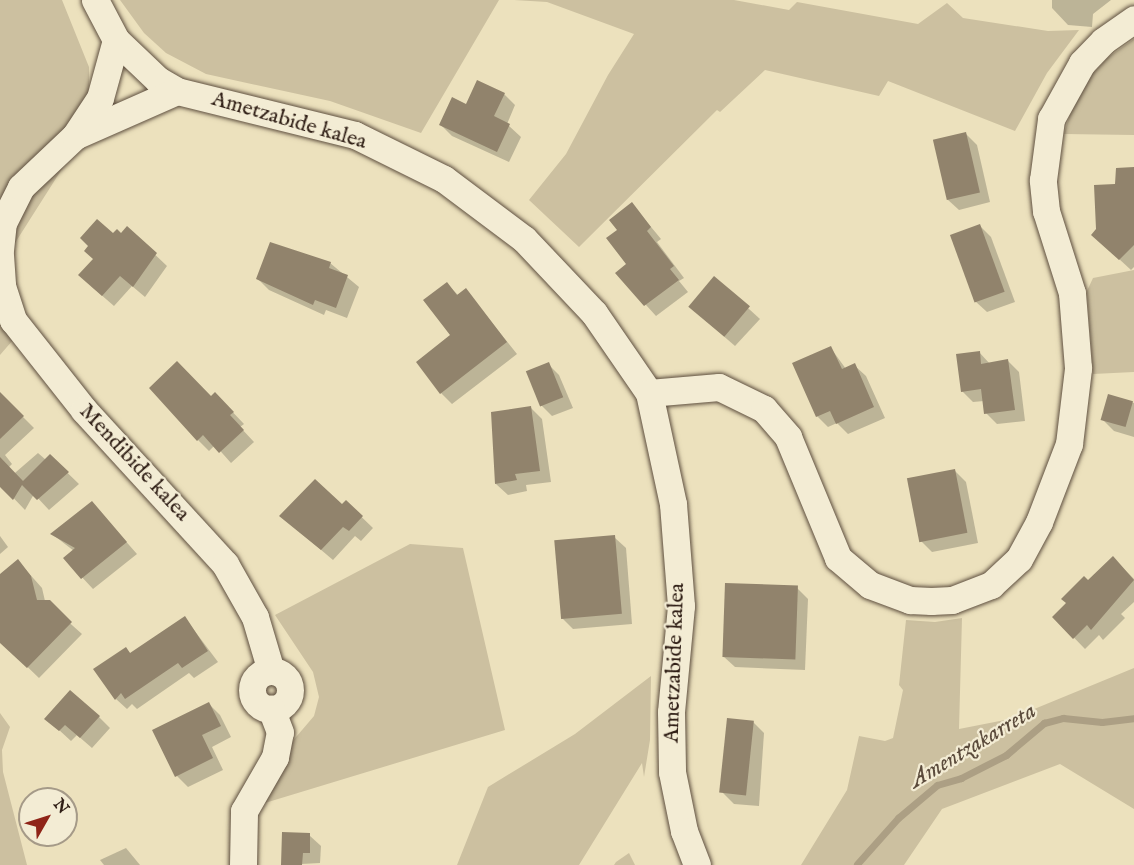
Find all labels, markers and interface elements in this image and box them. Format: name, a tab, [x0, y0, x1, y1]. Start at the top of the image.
street label: Ametzabide kalea	[208, 86, 370, 156]
street label: Mendibide kalea	[73, 399, 195, 527]
street label: Ametzabide kalea	[659, 583, 691, 743]
water label: Amentzakarreta	[904, 697, 1042, 795]
north arrow	[18, 787, 78, 847]
text: N	[48, 795, 73, 819]

